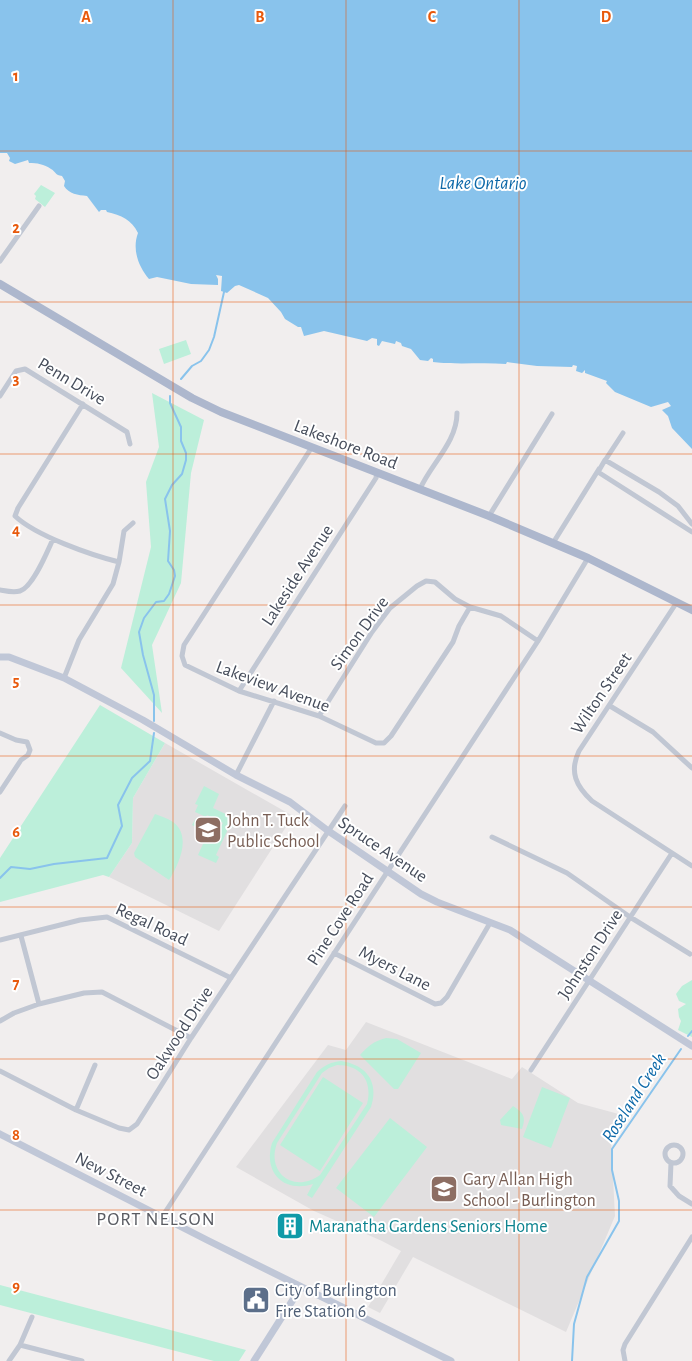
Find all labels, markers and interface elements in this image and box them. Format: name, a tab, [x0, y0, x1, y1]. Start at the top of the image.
text: A	[81, 9, 91, 25]
text: B	[255, 9, 265, 25]
text: C	[428, 9, 437, 25]
text: D	[601, 9, 612, 25]
text: 1	[13, 68, 19, 84]
water label: Lake Ontario	[439, 174, 527, 193]
text: 2	[12, 220, 20, 236]
street label: Penn Drive	[34, 355, 109, 409]
text: 3	[13, 371, 20, 387]
street label: Lakeshore Road	[291, 417, 400, 473]
text: 4	[12, 522, 20, 538]
street label: Lakeside Avenue	[259, 522, 337, 629]
street label: Simon Drive	[327, 594, 392, 674]
street label: Wilton Street	[568, 649, 636, 737]
street label: Lakeview Avenue	[213, 658, 332, 716]
text: 5	[13, 673, 20, 689]
place label: John T. Tuck Public School	[227, 812, 320, 851]
street label: Spruce Avenue	[335, 814, 430, 886]
school or university icon: John T. Tuck Public School	[193, 815, 223, 845]
text: 6	[12, 824, 20, 840]
street label: Pine Cove Road	[304, 870, 377, 969]
street label: Regal Road	[113, 900, 191, 949]
street label: Johnston Drive	[555, 906, 626, 1003]
street label: Myers Lane	[356, 943, 433, 995]
text: 7	[13, 976, 20, 992]
street label: Oakwood Drive	[143, 984, 217, 1083]
water label: Roseland Creek	[599, 1050, 670, 1146]
text: 8	[12, 1127, 20, 1143]
street label: New Street	[72, 1149, 149, 1201]
place label: Gary Allan High School - Burlington	[463, 1171, 596, 1210]
school or university icon: Gary Allan High School - Burlington	[429, 1174, 459, 1204]
district label: PORT NELSON	[96, 1210, 216, 1229]
building icon: Maranatha Gardens Seniors Home	[275, 1211, 305, 1241]
place label: Maranatha Gardens Seniors Home	[309, 1218, 548, 1236]
text: 9	[12, 1278, 20, 1294]
place label: City of Burlington Fire Station 6	[275, 1282, 397, 1321]
public building icon: City of Burlington Fire Station 6	[241, 1285, 271, 1315]

